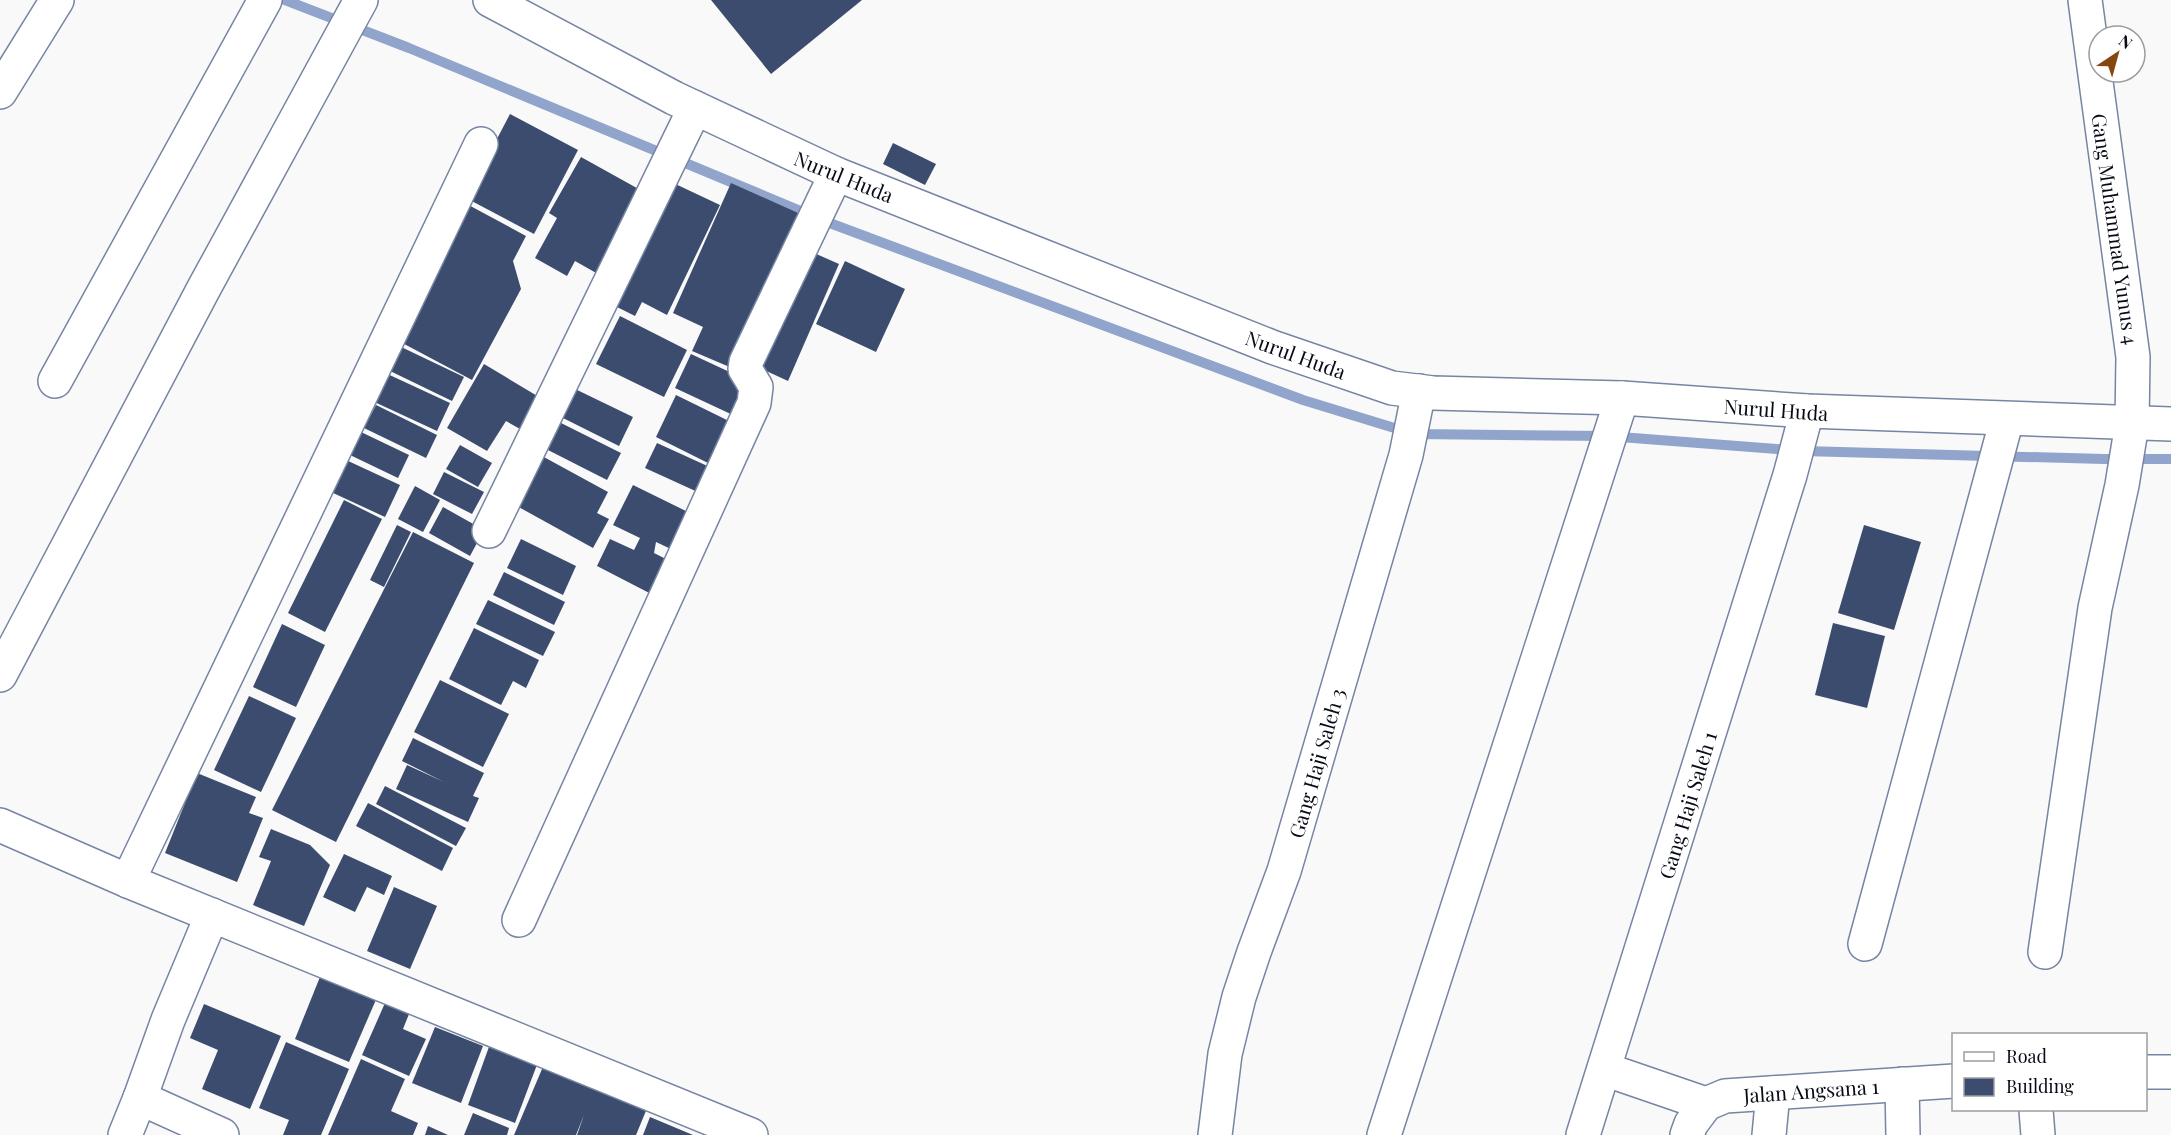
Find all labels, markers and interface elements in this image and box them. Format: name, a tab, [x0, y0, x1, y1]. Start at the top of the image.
north arrow	[2087, 24, 2147, 84]
text: N	[2115, 30, 2137, 54]
street label: Gang Muhammad Yunus 4	[2086, 112, 2146, 346]
street label: Nurul Huda	[790, 144, 898, 208]
street label: Nurul Huda	[1242, 323, 1350, 385]
street label: Nurul Huda	[1723, 392, 1829, 426]
street label: Gang Haji Saleh 3	[1282, 685, 1350, 841]
street label: Gang Haji Saleh 1	[1652, 728, 1722, 882]
legend	[1952, 1033, 2147, 1111]
text: Road	[2006, 1044, 2047, 1068]
street label: Jalan Angsana 1	[1741, 1072, 1880, 1108]
text: Building	[2006, 1074, 2074, 1098]

